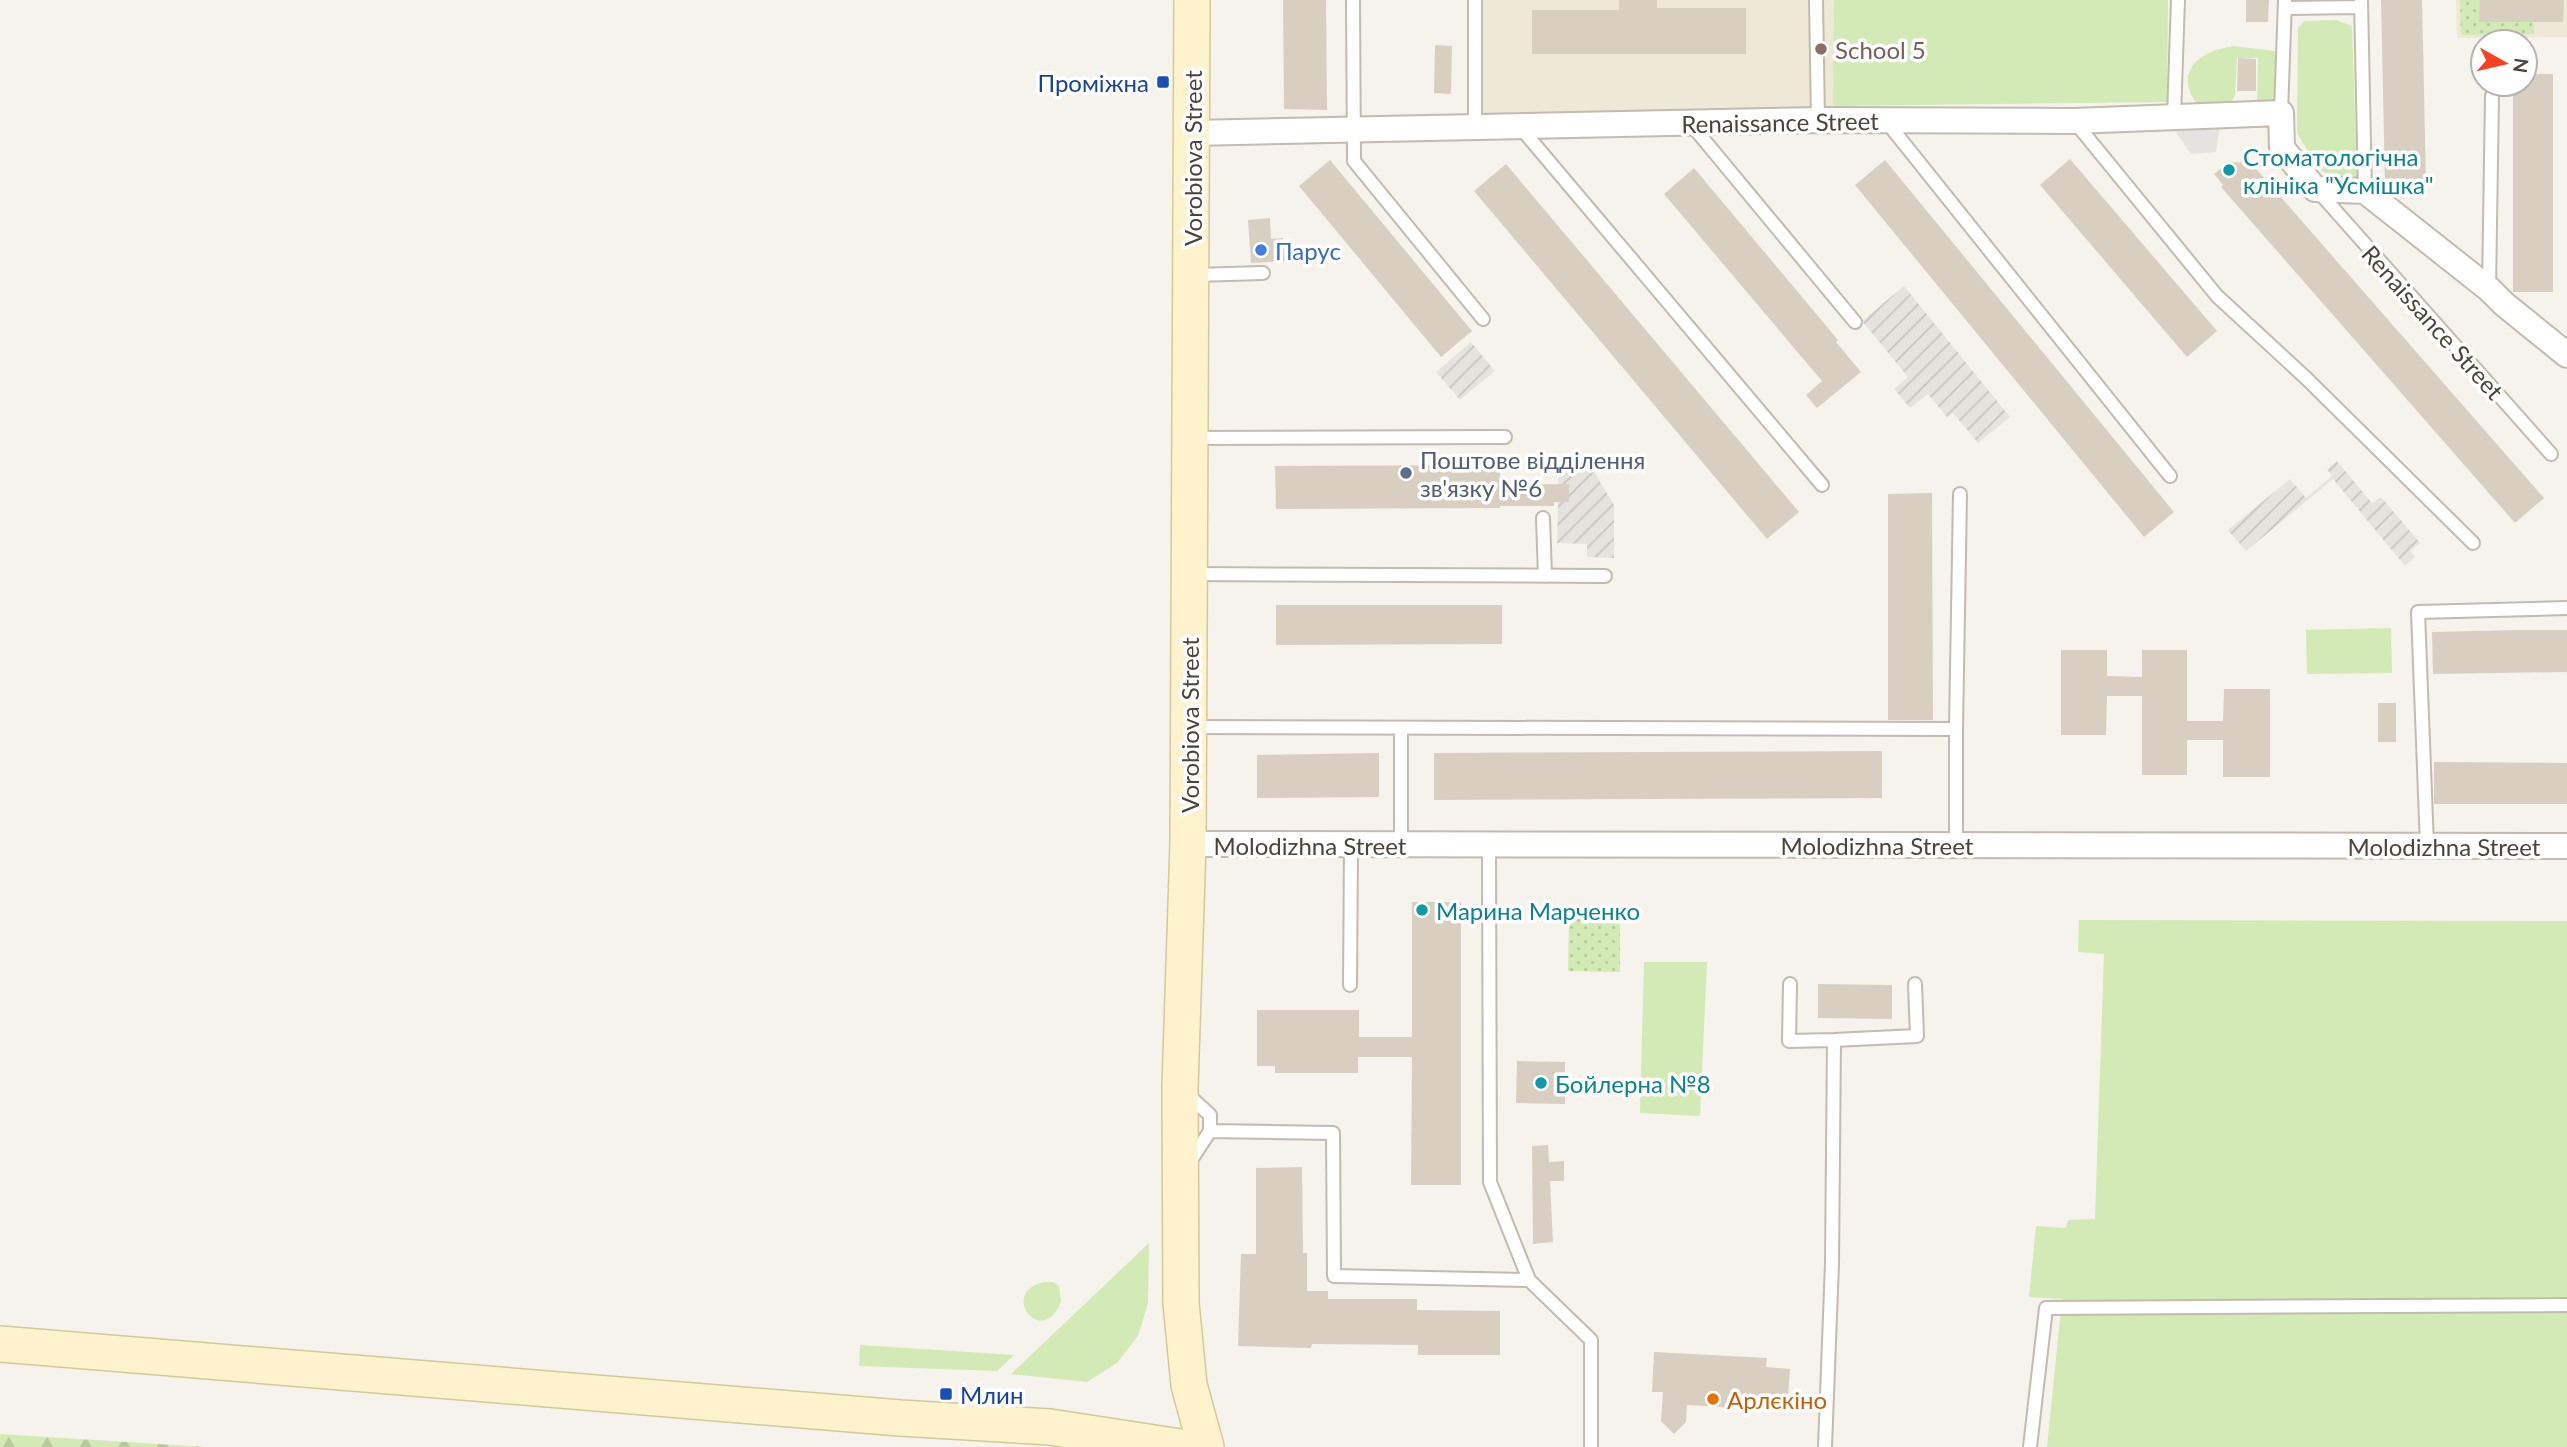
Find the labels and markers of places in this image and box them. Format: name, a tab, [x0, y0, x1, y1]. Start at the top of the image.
place label: School 5	[1835, 35, 1926, 64]
marker: School 5	[1813, 41, 1829, 57]
place label: Проміжна	[1037, 68, 1149, 97]
marker: Проміжна	[1155, 74, 1171, 90]
place label: Стоматологічна клініка "Усмішка"	[2243, 142, 2434, 199]
marker: Стоматологічна клініка "Усмішка"	[2221, 162, 2237, 178]
place label: Парус	[1275, 236, 1341, 265]
marker: Парус	[1253, 242, 1269, 258]
place label: Поштове відділення зв'язку №6	[1420, 445, 1645, 502]
marker: Поштове відділення зв'язку №6	[1398, 465, 1414, 481]
place label: Марина Марченко	[1436, 896, 1640, 925]
marker: Марина Марченко	[1414, 902, 1430, 918]
place label: Бойлерна №8	[1555, 1069, 1711, 1098]
marker: Бойлерна №8	[1533, 1075, 1549, 1091]
place label: Млин	[960, 1380, 1023, 1409]
place label: Арлєкіно	[1727, 1385, 1827, 1414]
marker: Млин	[938, 1386, 954, 1402]
marker: Арлєкіно	[1705, 1391, 1721, 1407]

